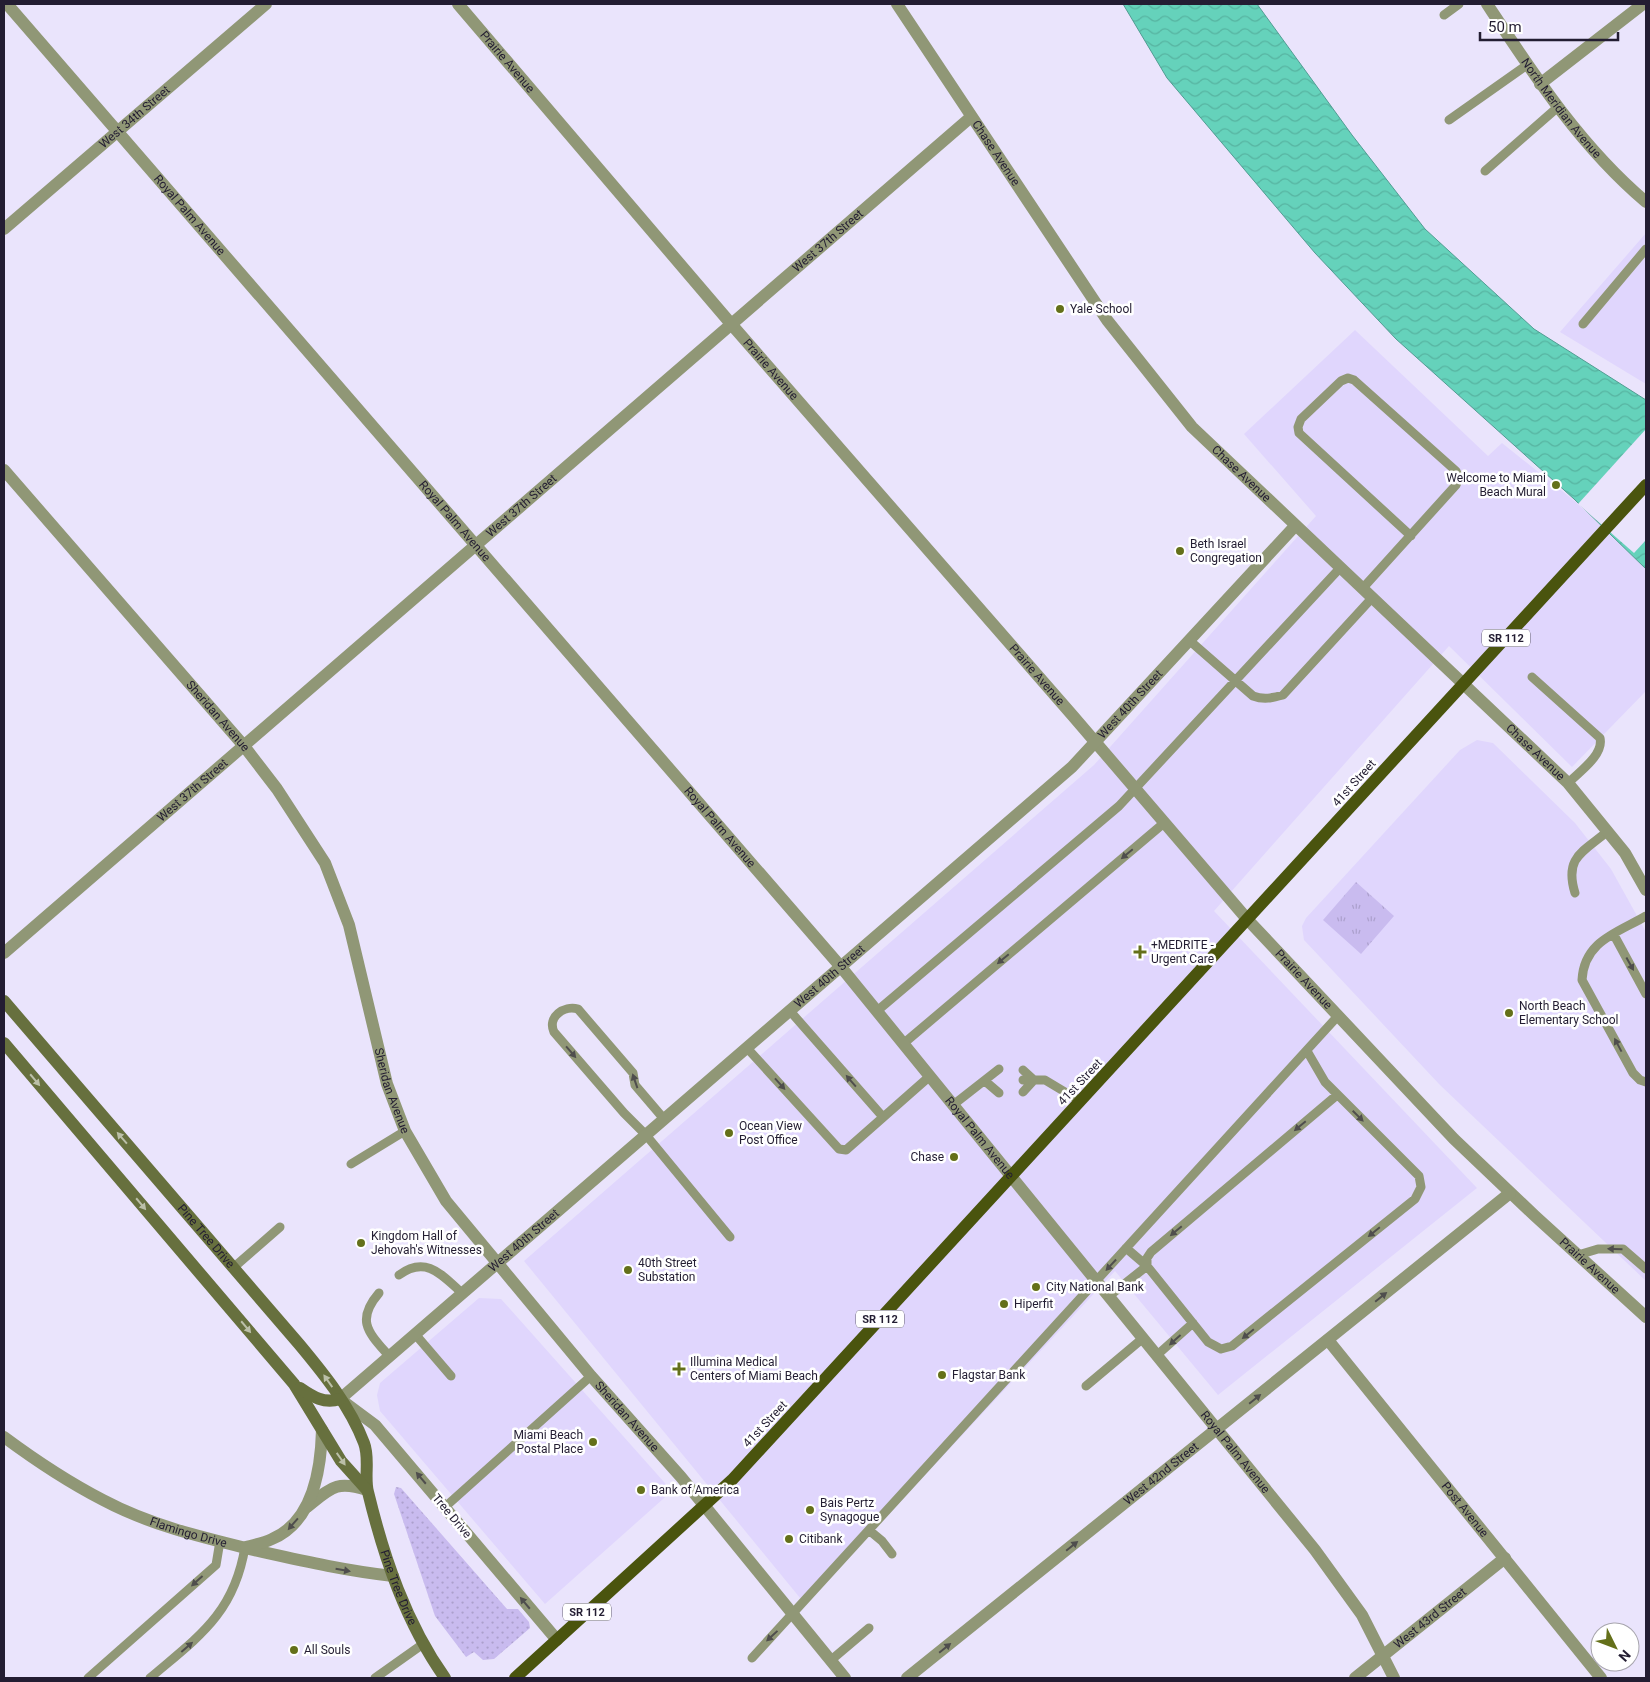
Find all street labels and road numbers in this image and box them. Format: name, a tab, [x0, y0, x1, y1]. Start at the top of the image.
street label: Prairie Avenue	[477, 28, 538, 95]
street label: North Meridian Avenue	[1518, 56, 1604, 161]
street label: West 34th Street	[96, 83, 173, 151]
street label: Chase Avenue	[969, 118, 1023, 189]
street label: Royal Palm Avenue	[151, 172, 228, 258]
street label: West 37th Street	[790, 206, 866, 275]
street label: Prairie Avenue	[740, 336, 801, 403]
street label: Chase Avenue	[1209, 443, 1274, 505]
street label: West 37th Street	[483, 471, 560, 540]
street label: Royal Palm Avenue	[416, 478, 493, 564]
road number: SR 112	[1482, 630, 1530, 646]
street label: Prairie Avenue	[1007, 641, 1067, 708]
street label: West 40th Street	[1095, 667, 1165, 741]
street label: Sheridan Avenue	[183, 678, 253, 754]
street label: Chase Avenue	[1503, 721, 1568, 783]
street label: West 37th Street	[154, 756, 231, 824]
street label: 41st Street	[1329, 757, 1379, 809]
street label: Royal Palm Avenue	[681, 784, 759, 870]
street label: West 40th Street	[791, 942, 868, 1011]
street label: Prairie Avenue	[1272, 947, 1335, 1012]
street label: Sheridan Avenue	[372, 1047, 412, 1136]
street label: 41st Street	[1055, 1056, 1105, 1108]
street label: Royal Palm Avenue	[942, 1094, 1017, 1182]
street label: Pine Tree Drive	[175, 1201, 237, 1271]
street label: West 40th Street	[486, 1206, 562, 1275]
street label: Prairie Avenue	[1557, 1235, 1623, 1297]
road number: SR 112	[856, 1310, 904, 1328]
street label: Sheridan Avenue	[592, 1378, 662, 1454]
street label: 41st Street	[740, 1398, 790, 1450]
street label: Royal Palm Avenue	[1198, 1408, 1273, 1496]
street label: West 42nd Street	[1121, 1439, 1201, 1508]
street label: Post Avenue	[1439, 1479, 1491, 1540]
street label: Tree Drive	[429, 1491, 475, 1541]
street label: Flamingo Drive	[148, 1514, 228, 1550]
street label: Pine Tree Drive	[377, 1548, 420, 1627]
street label: West 43rd Street	[1391, 1585, 1469, 1651]
road number: SR 112	[563, 1604, 611, 1620]

